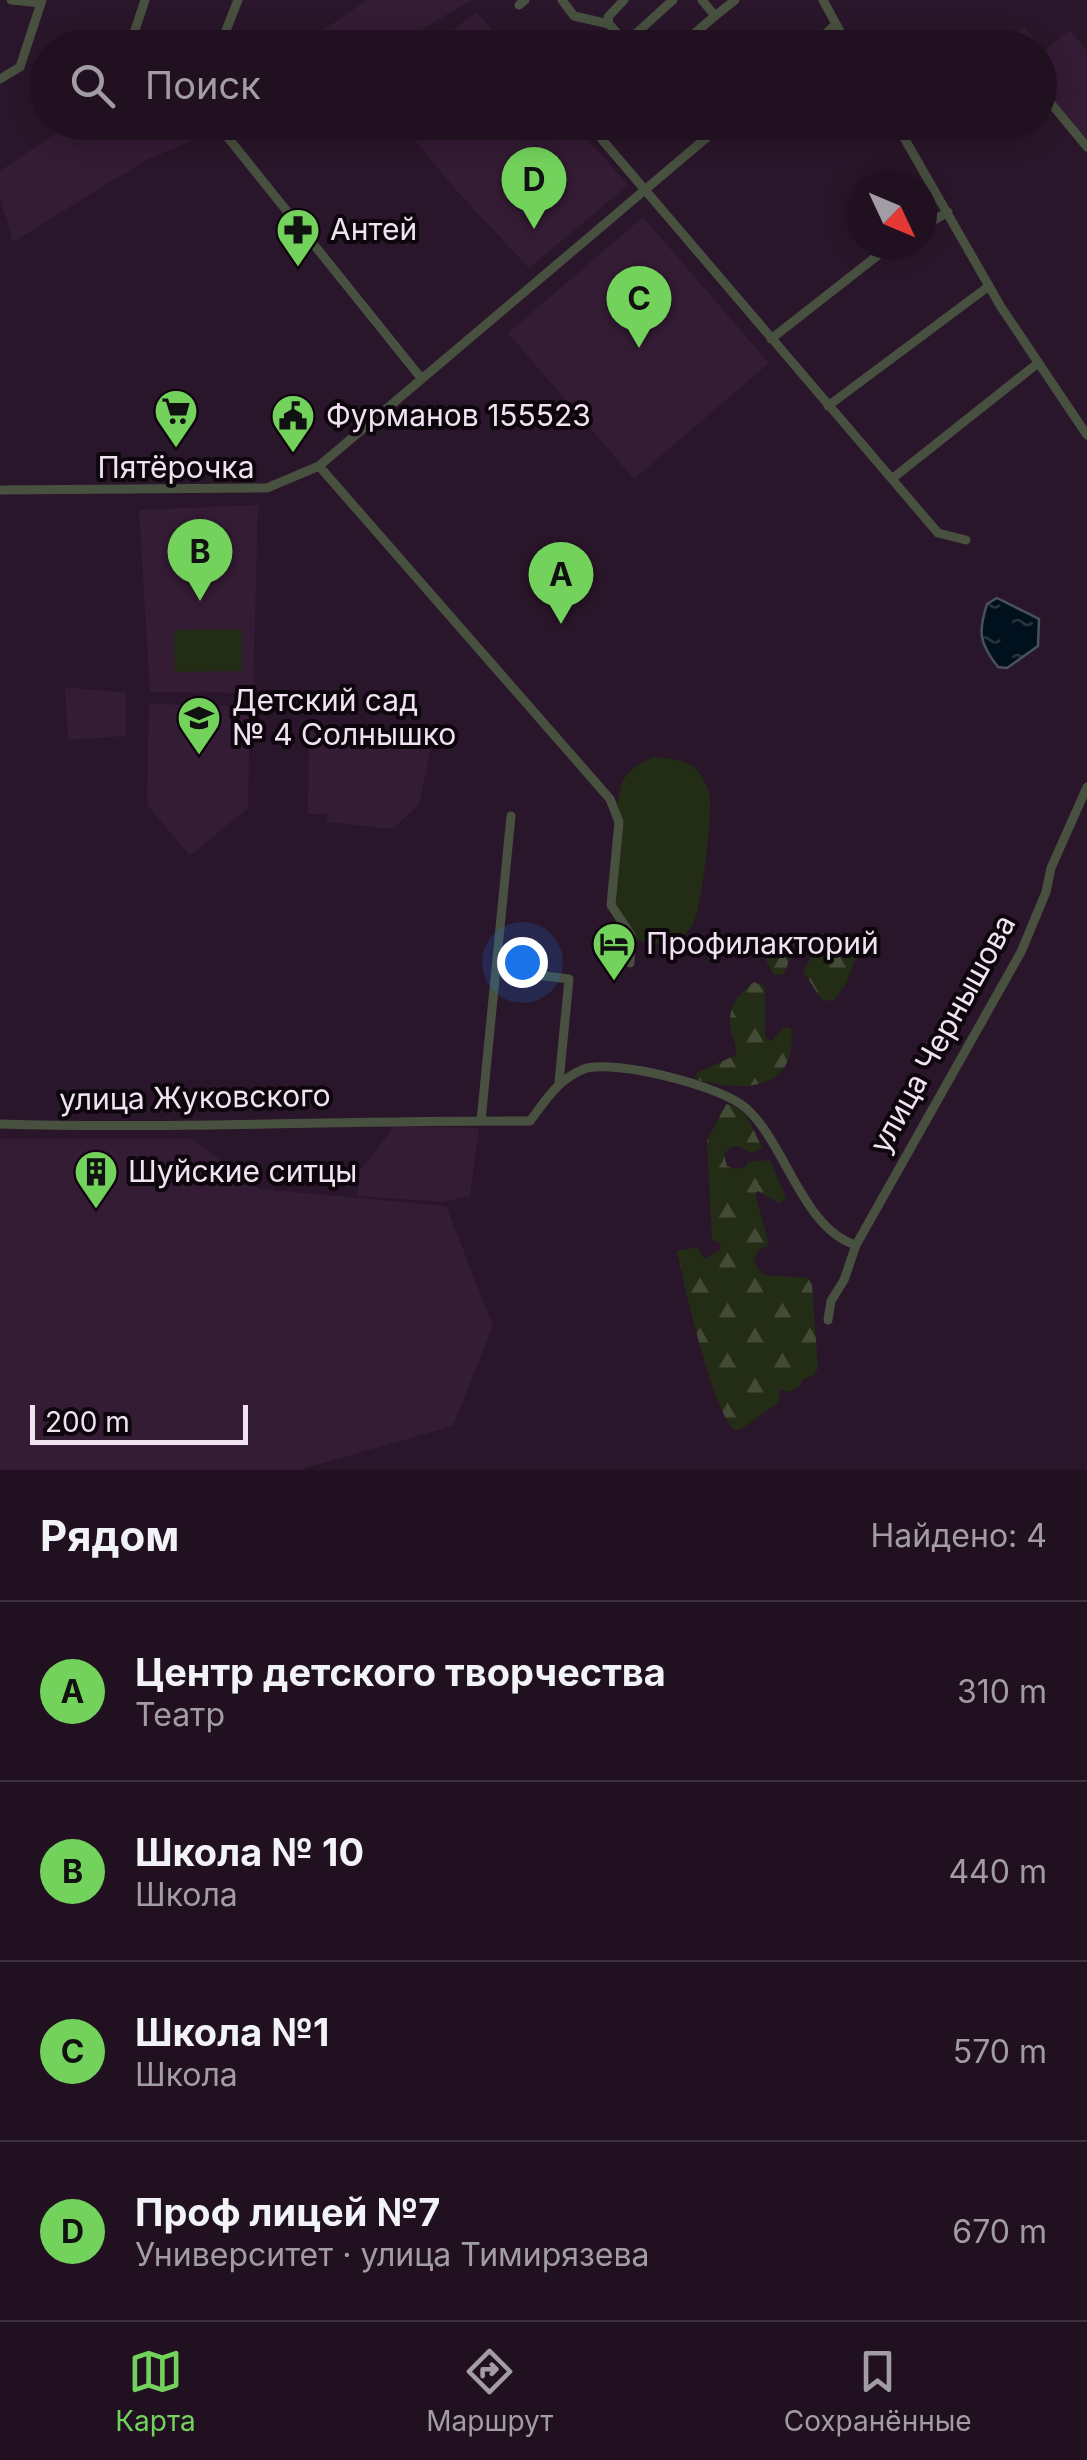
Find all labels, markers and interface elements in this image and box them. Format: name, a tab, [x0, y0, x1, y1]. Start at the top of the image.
search box	[30, 30, 1057, 140]
icon: search	[65, 58, 120, 113]
text: Поиск	[145, 62, 261, 108]
pin: D	[502, 146, 566, 229]
north arrow	[847, 170, 937, 260]
pharmacy icon: Антей	[275, 207, 321, 268]
place label: Антей	[330, 211, 417, 247]
pin: C	[606, 266, 672, 348]
supermarket icon: Пятёрочка	[153, 388, 199, 449]
public building icon: Фурманов 155523	[270, 393, 316, 454]
place label: Фурманов 155523	[326, 397, 591, 433]
place label: Пятёрочка	[98, 449, 254, 485]
pin: B	[168, 518, 232, 601]
pin: A	[528, 542, 594, 624]
place label: Детский сад № 4 Солнышко	[232, 682, 456, 752]
school or university icon: Детский сад № 4 Солнышко	[176, 695, 222, 756]
street label: улица Чернышова	[862, 908, 1023, 1159]
hotel icon: Профилакторий	[591, 921, 637, 982]
place label: Профилакторий	[646, 925, 879, 961]
your location	[497, 937, 548, 988]
street label: улица Жуковского	[59, 1077, 331, 1117]
building icon: Шуйские ситцы	[73, 1149, 119, 1210]
place label: Шуйские ситцы	[128, 1153, 357, 1189]
scale bar	[30, 1400, 248, 1444]
text: 200 m	[45, 1405, 130, 1439]
text: Рядом	[40, 1510, 179, 1561]
text: Найдено: 4	[871, 1516, 1047, 1555]
text: Центр детского творчества	[135, 1649, 666, 1695]
text: A	[61, 1672, 84, 1711]
text: 310 m	[957, 1672, 1047, 1711]
text: Театр	[135, 1695, 225, 1734]
text: Школа № 10	[135, 1829, 364, 1875]
text: B	[62, 1852, 83, 1891]
text: 440 m	[948, 1852, 1047, 1891]
text: Школа	[135, 1875, 238, 1914]
text: Школа №1	[135, 2009, 329, 2055]
text: C	[61, 2032, 84, 2071]
text: 570 m	[953, 2032, 1047, 2071]
text: Школа	[135, 2055, 238, 2094]
text: Проф лицей №7	[135, 2189, 440, 2235]
text: D	[61, 2212, 84, 2251]
text: 670 m	[952, 2212, 1047, 2251]
text: Университет · улица Тимирязева	[135, 2235, 649, 2274]
tab: Карта	[115, 2344, 196, 2438]
tab: Маршрут	[426, 2344, 553, 2438]
tab: Сохранённые	[784, 2344, 972, 2438]

